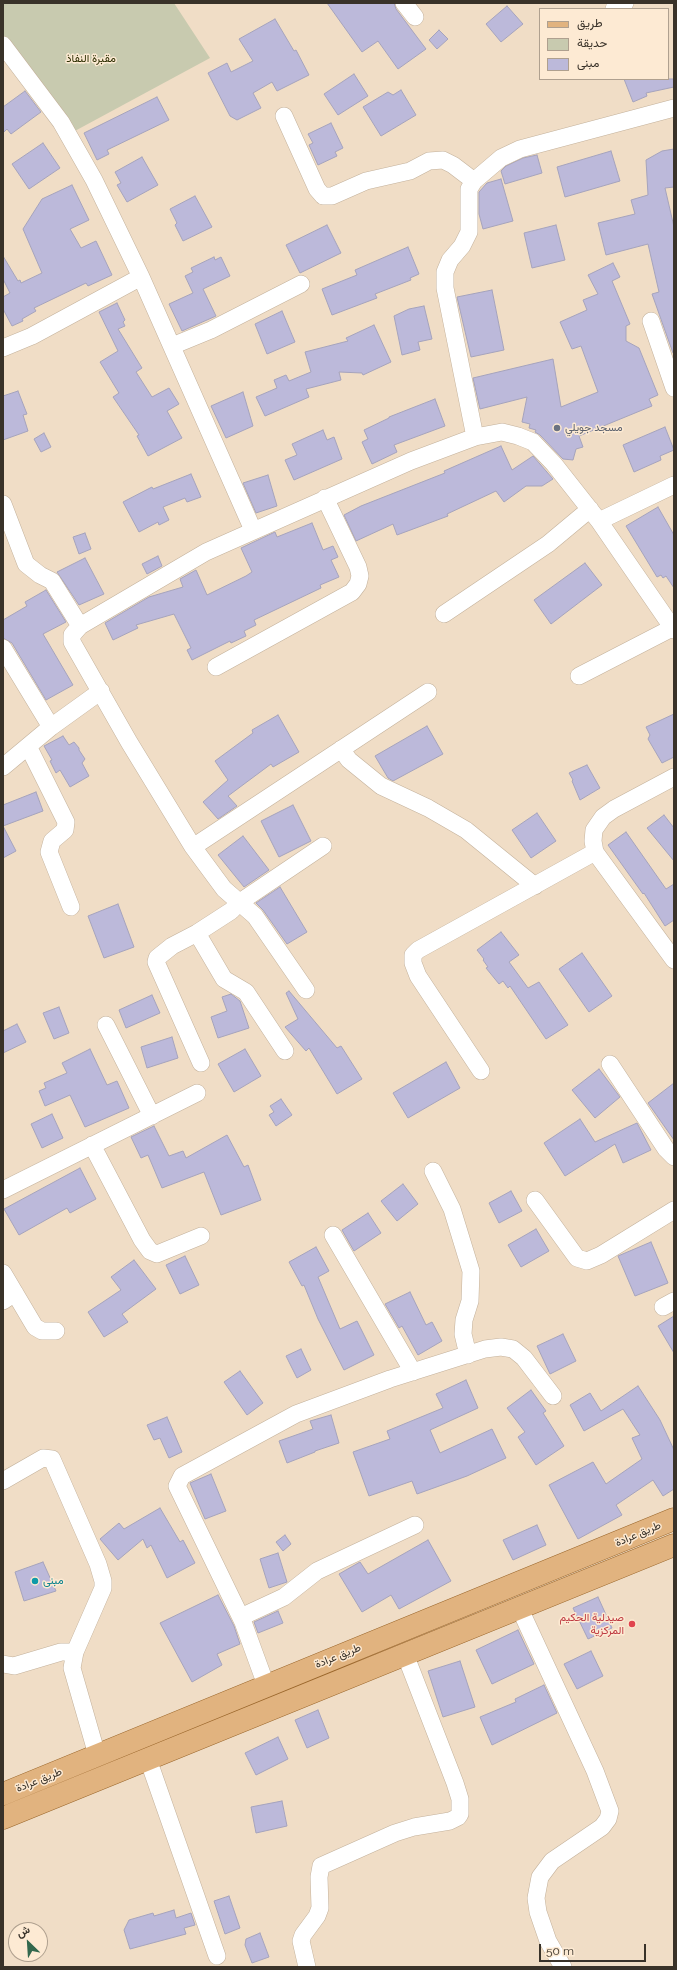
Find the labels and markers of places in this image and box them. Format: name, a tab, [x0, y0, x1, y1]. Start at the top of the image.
place label: مسجد جويلي	[565, 421, 623, 435]
marker: مسجد جويلي	[552, 423, 562, 433]
place label: مبنى	[43, 1574, 64, 1588]
marker: مبنى	[30, 1576, 40, 1586]
place label: صيدلية الحكيم المركزية	[559, 1611, 624, 1637]
marker: صيدلية الحكيم المركزية	[627, 1619, 637, 1629]

